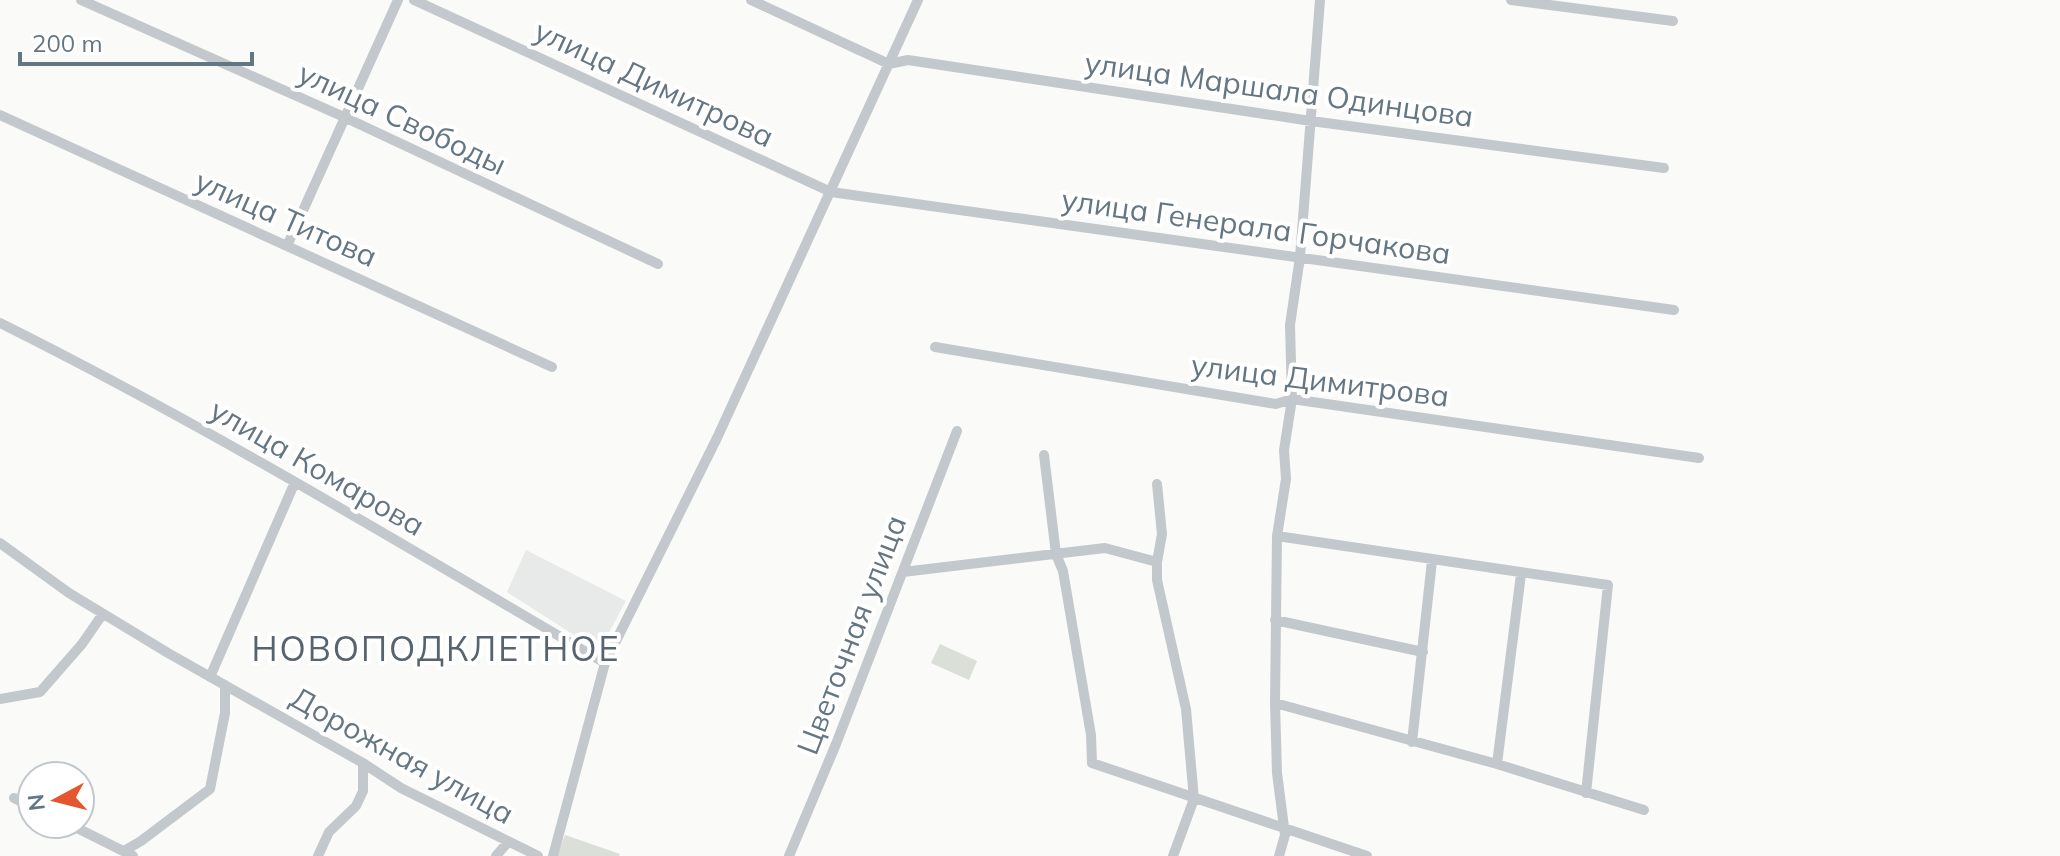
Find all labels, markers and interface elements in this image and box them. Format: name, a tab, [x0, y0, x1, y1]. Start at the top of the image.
street label: улица Димитрова	[529, 11, 780, 155]
scale bar	[20, 16, 252, 66]
text: 200 m	[32, 28, 103, 58]
street label: улица Маршала Одинцова	[1082, 43, 1476, 135]
street label: улица Свободы	[292, 53, 513, 183]
street label: улица Титова	[190, 161, 383, 275]
street label: улица Генерала Горчакова	[1059, 180, 1453, 272]
street label: улица Димитрова	[1189, 345, 1451, 415]
street label: улица Комарова	[203, 390, 432, 544]
street label: Цветочная улица	[788, 510, 914, 760]
district label: НОВОПОДКЛЕТНОЕ	[251, 627, 621, 670]
street label: Дорожная улица	[284, 678, 521, 832]
north arrow	[16, 760, 96, 840]
text: N	[21, 792, 51, 812]

